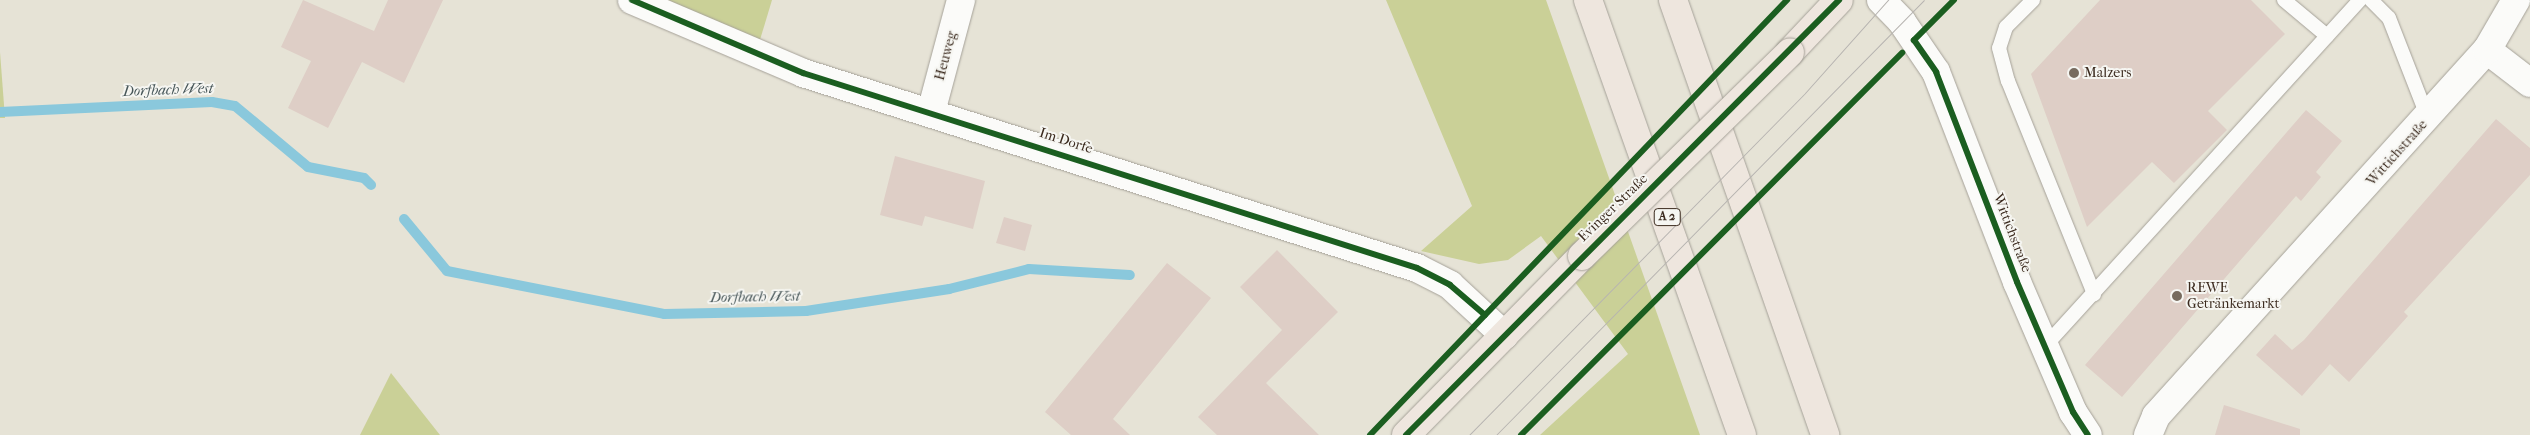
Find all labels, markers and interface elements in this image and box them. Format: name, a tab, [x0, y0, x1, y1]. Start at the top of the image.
street label: Heuweg	[931, 30, 961, 82]
place label: Malzers	[2084, 65, 2131, 81]
marker: Malzers	[2068, 67, 2080, 79]
water label: Dorfbach West	[123, 79, 213, 101]
street label: Wittichstraße	[2363, 117, 2431, 189]
street label: Im Dorfe	[1037, 125, 1095, 157]
street label: Evinger Straße	[1575, 171, 1651, 245]
street label: Wittichstraße	[1989, 191, 2035, 275]
road number: A 2	[1653, 208, 1681, 226]
place label: REWE Getränkemarkt	[2187, 280, 2279, 312]
water label: Dorfbach West	[710, 287, 800, 307]
marker: REWE Getränkemarkt	[2171, 290, 2183, 302]

